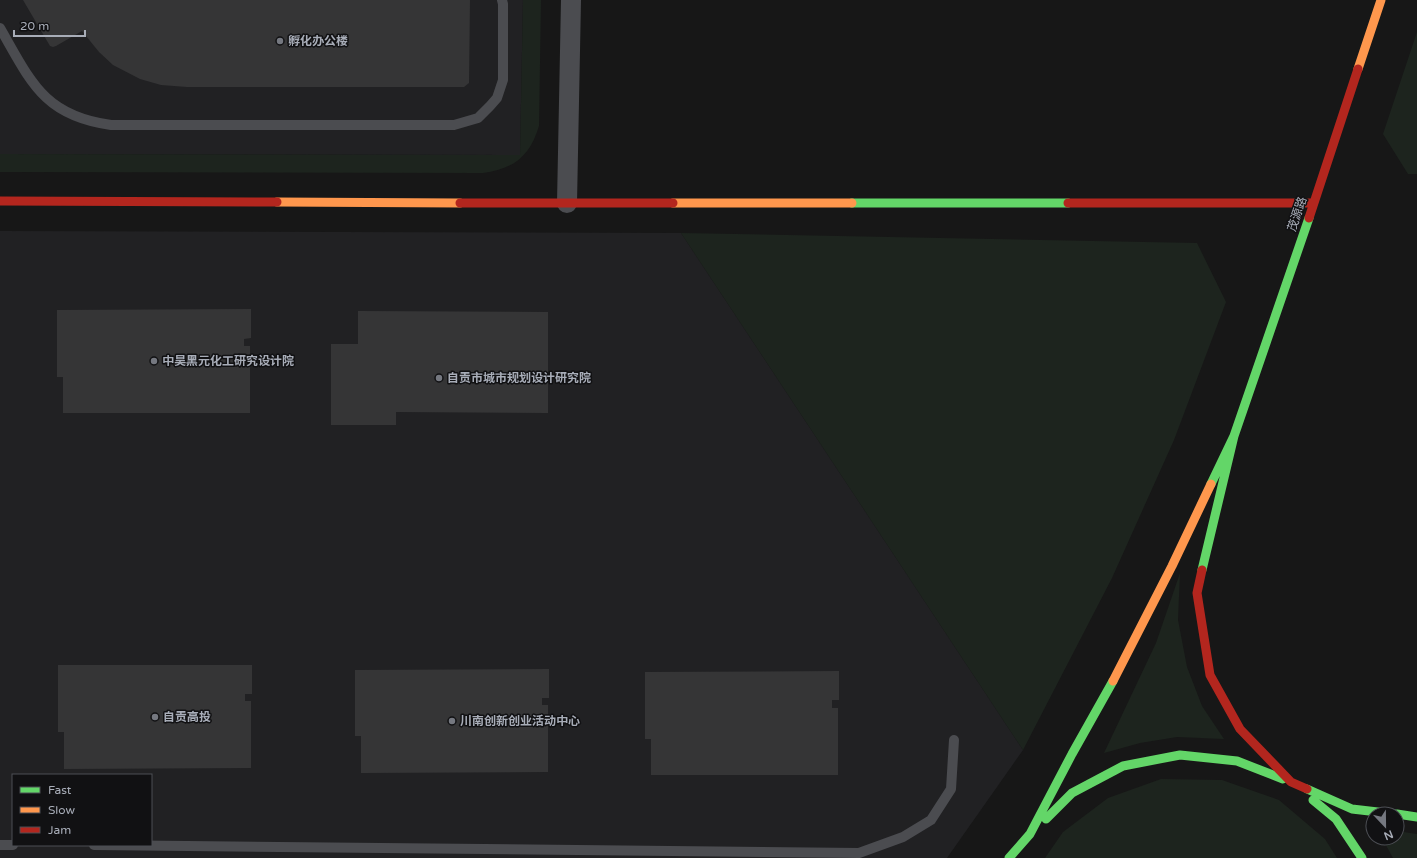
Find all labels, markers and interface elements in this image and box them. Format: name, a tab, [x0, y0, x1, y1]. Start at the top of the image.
scale bar	[14, 12, 85, 38]
text: 20 m	[20, 19, 49, 33]
place label: 孵化办公楼	[288, 34, 348, 48]
marker: 孵化办公楼	[275, 36, 285, 46]
street label: 茂源路	[1285, 195, 1309, 233]
place label: 中昊黑元化工研究设计院	[162, 354, 294, 368]
marker: 中昊黑元化工研究设计院	[149, 356, 159, 366]
place label: 自贡市城市规划设计研究院	[447, 371, 591, 385]
marker: 自贡市城市规划设计研究院	[434, 373, 444, 383]
place label: 自贡高投	[163, 710, 211, 724]
marker: 自贡高投	[150, 712, 160, 722]
place label: 川南创新创业活动中心	[460, 714, 580, 728]
marker: 川南创新创业活动中心	[447, 716, 457, 726]
legend	[12, 774, 152, 846]
text: Fast	[48, 783, 72, 797]
text: Slow	[48, 803, 75, 817]
north arrow	[1365, 806, 1405, 846]
text: Jam	[48, 823, 71, 837]
text: N	[1382, 827, 1395, 842]

